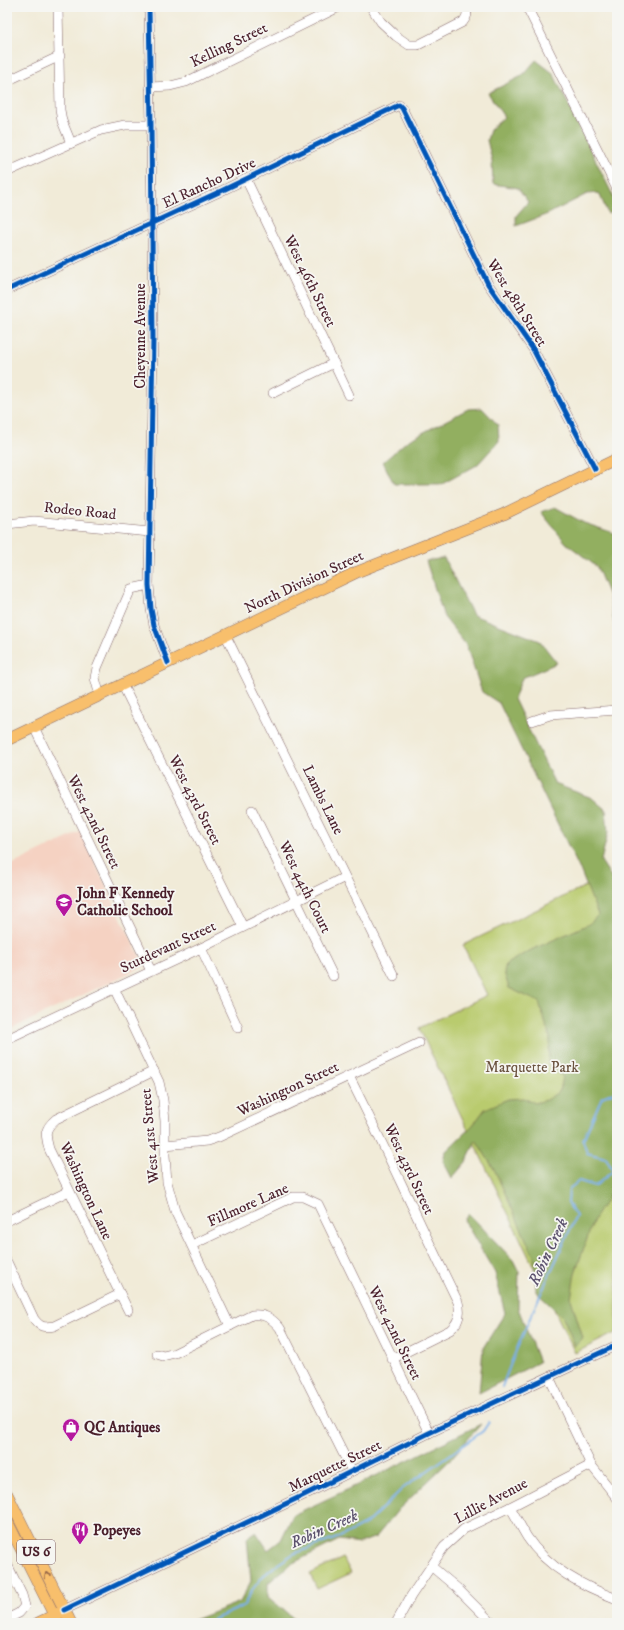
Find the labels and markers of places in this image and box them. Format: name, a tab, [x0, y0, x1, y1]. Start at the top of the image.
place label: John F Kennedy Catholic School	[75, 884, 175, 920]
school or university icon: John F Kennedy Catholic School	[54, 892, 74, 917]
shop icon: QC Antiques	[61, 1417, 81, 1442]
place label: QC Antiques	[84, 1418, 160, 1438]
restaurant icon: Popeyes	[70, 1520, 90, 1545]
place label: Popeyes	[93, 1521, 141, 1540]

